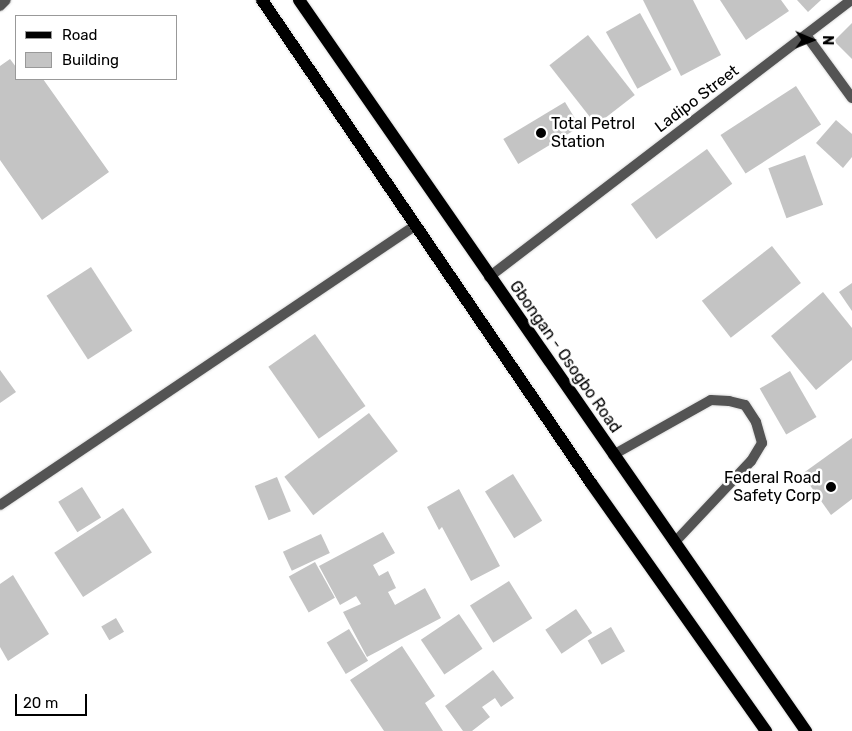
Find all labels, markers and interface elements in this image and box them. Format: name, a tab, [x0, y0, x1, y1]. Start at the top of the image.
legend	[15, 15, 178, 80]
north arrow	[787, 15, 837, 65]
text: Road	[62, 26, 98, 44]
text: N	[819, 35, 836, 45]
text: Building	[62, 51, 119, 69]
street label: Ladipo Street	[651, 61, 743, 137]
place label: Total Petrol Station	[551, 114, 635, 152]
marker: Total Petrol Station	[535, 127, 547, 139]
street label: Gbongan - Osogbo Road	[505, 277, 625, 437]
place label: Federal Road Safety Corp	[724, 468, 821, 506]
marker: Federal Road Safety Corp	[825, 481, 837, 493]
scale bar	[18, 684, 90, 716]
text: 20 m	[23, 694, 58, 712]

